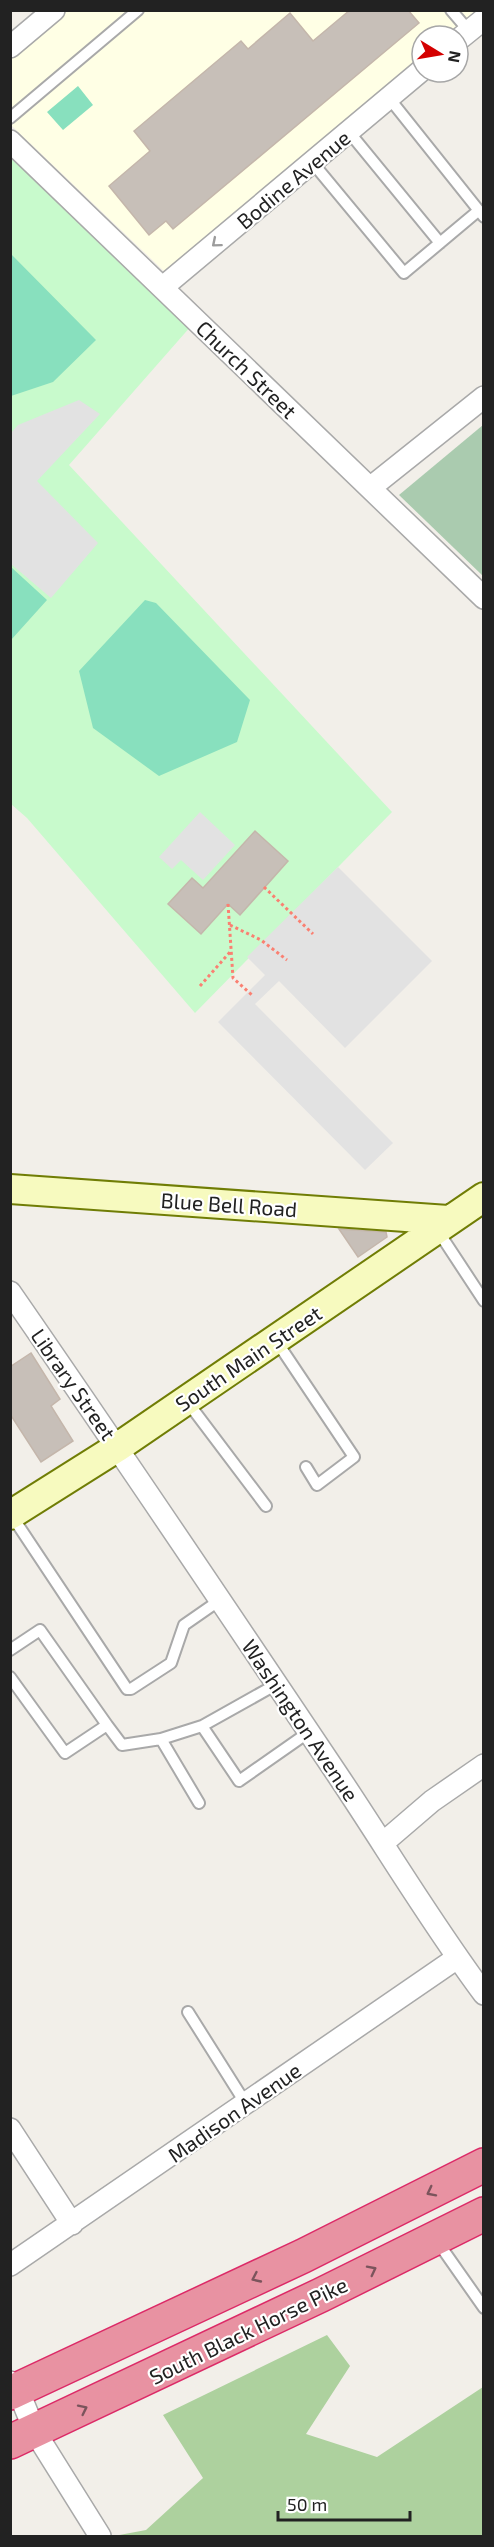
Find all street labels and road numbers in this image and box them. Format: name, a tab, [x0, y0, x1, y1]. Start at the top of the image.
street label: Bodine Avenue	[231, 124, 355, 234]
street label: Church Street	[192, 315, 302, 423]
street label: Blue Bell Road	[160, 1187, 298, 1221]
street label: South Main Street	[170, 1300, 326, 1416]
street label: Library Street	[26, 1324, 122, 1444]
street label: Washington Avenue	[238, 1634, 364, 1806]
street label: Madison Avenue	[163, 2057, 305, 2167]
street label: South Black Horse Pike	[145, 2271, 351, 2389]

